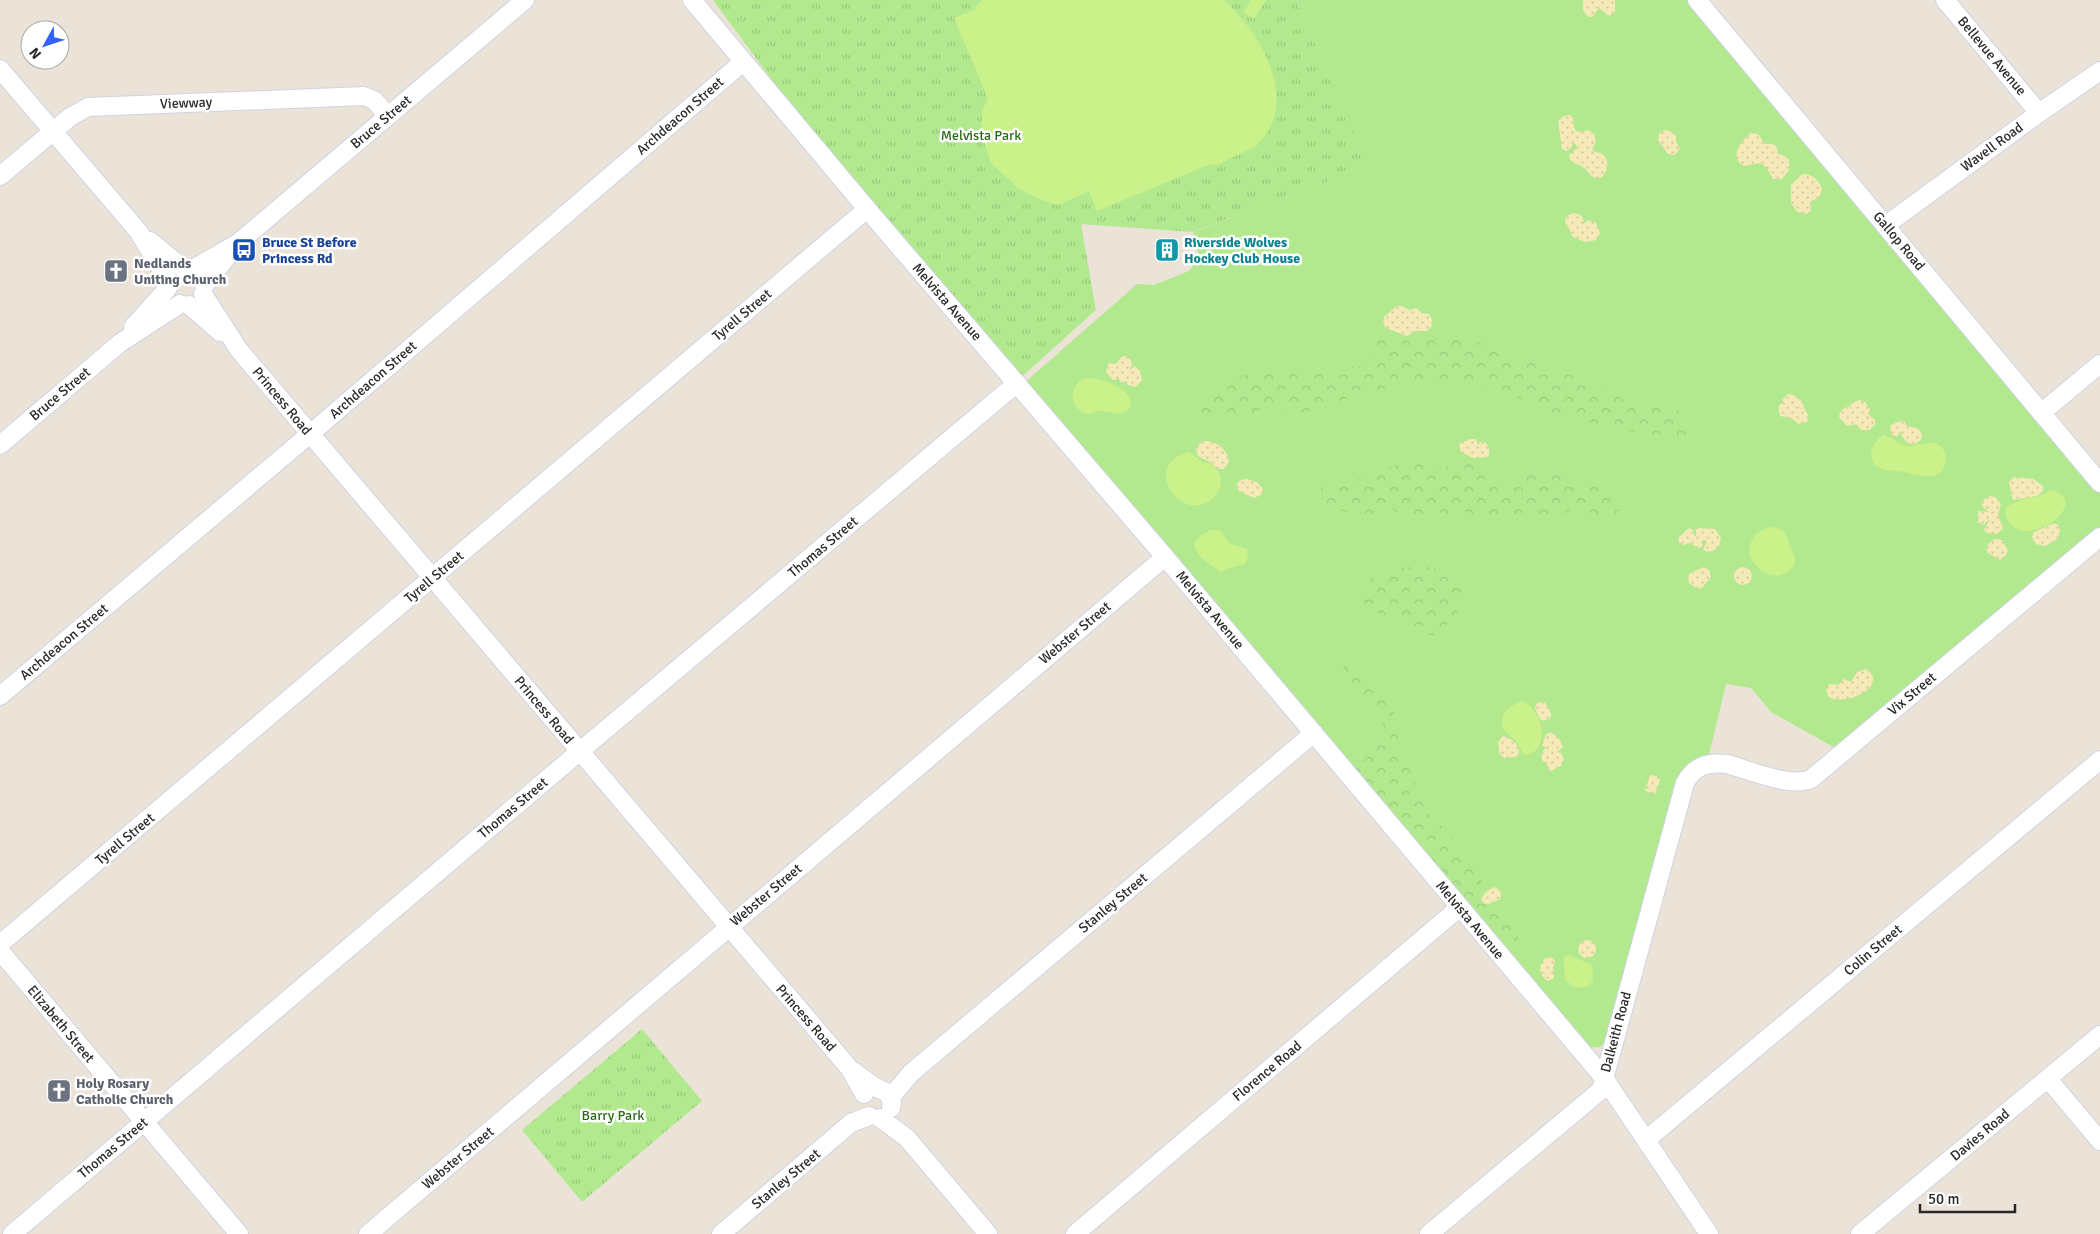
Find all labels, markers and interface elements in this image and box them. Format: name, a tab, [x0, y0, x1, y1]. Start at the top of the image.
street label: Bellevue Avenue	[1954, 13, 2030, 99]
north arrow	[20, 20, 70, 70]
text: N	[26, 44, 45, 62]
street label: Archdeacon Street	[633, 73, 727, 159]
street label: Bruce Street	[347, 92, 415, 152]
street label: Viewway	[160, 94, 213, 112]
street label: Wavell Road	[1958, 119, 2026, 175]
park label: Melvista Park	[941, 127, 1021, 144]
street label: Gallop Road	[1869, 208, 1929, 274]
place label: Bruce St Before Princess Rd	[262, 234, 357, 267]
place label: Riverside Wolves Hockey Club House	[1184, 234, 1300, 267]
bus stop icon: Bruce St Before Princess Rd	[231, 237, 257, 263]
building icon: Riverside Wolves Hockey Club House	[1154, 237, 1180, 263]
place label: Nedlands Uniting Church	[134, 255, 227, 288]
church icon: Nedlands Uniting Church	[103, 258, 129, 284]
street label: Melvista Avenue	[909, 260, 985, 344]
street label: Tyrell Street	[709, 285, 775, 345]
street label: Archdeacon Street	[326, 337, 420, 423]
street label: Bruce Street	[26, 364, 94, 424]
street label: Princess Road	[249, 364, 315, 438]
street label: Thomas Street	[785, 513, 861, 581]
street label: Tyrell Street	[401, 547, 467, 607]
street label: Melvista Avenue	[1172, 567, 1248, 653]
street label: Webster Street	[1036, 598, 1114, 668]
street label: Archdeacon Street	[16, 600, 112, 684]
street label: Vix Street	[1884, 669, 1940, 719]
street label: Princess Road	[511, 673, 577, 747]
street label: Thomas Street	[475, 774, 551, 842]
street label: Tyrell Street	[92, 809, 158, 869]
street label: Webster Street	[727, 860, 805, 930]
street label: Stanley Street	[1075, 869, 1151, 937]
street label: Melvista Avenue	[1432, 877, 1508, 963]
street label: Colin Street	[1840, 921, 1906, 979]
street label: Princess Road	[772, 981, 840, 1055]
street label: Elizabeth Street	[24, 982, 98, 1066]
street label: Dalkeith Road	[1597, 990, 1635, 1074]
street label: Florence Road	[1229, 1037, 1305, 1105]
place label: Holy Rosary Catholic Church	[76, 1075, 174, 1108]
church icon: Holy Rosary Catholic Church	[46, 1078, 72, 1104]
street label: Davies Road	[1947, 1105, 2013, 1165]
park label: Barry Park	[582, 1107, 644, 1124]
street label: Thomas Street	[75, 1114, 151, 1182]
street label: Webster Street	[419, 1123, 497, 1193]
street label: Stanley Street	[748, 1145, 824, 1213]
scale bar	[1920, 1182, 2015, 1214]
text: 50 m	[1928, 1190, 1959, 1208]

